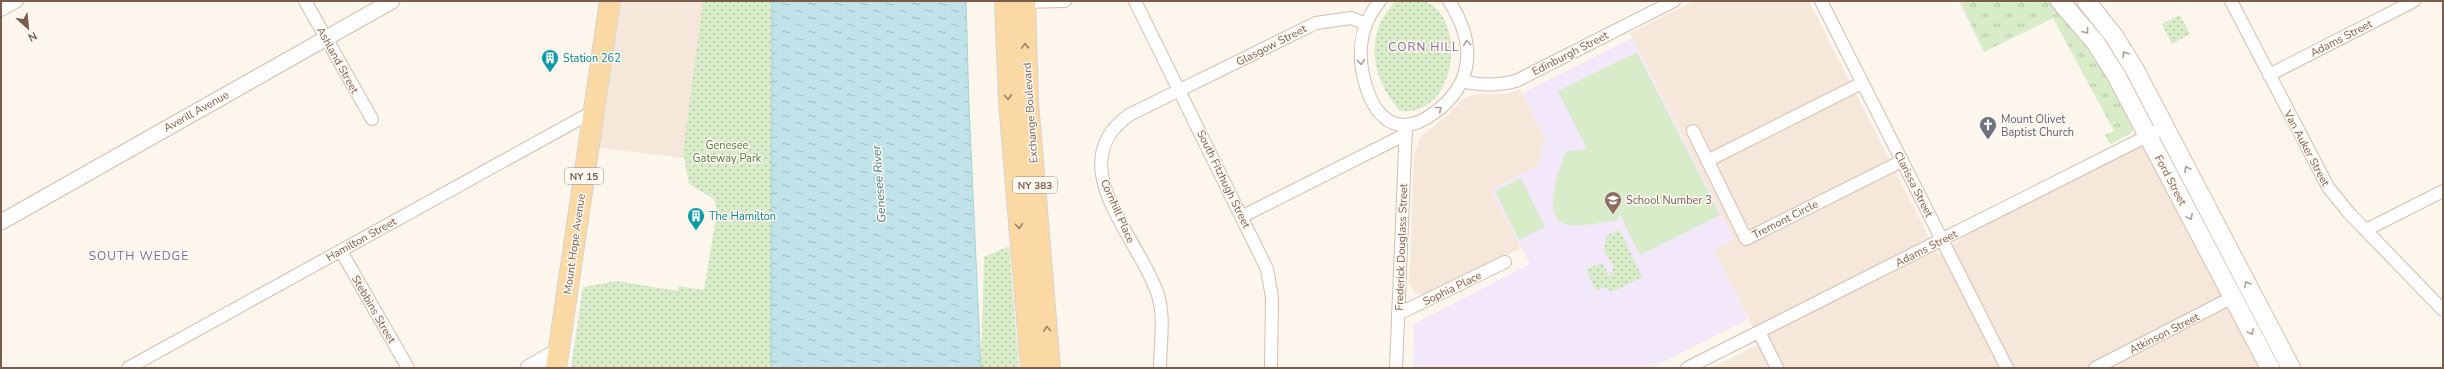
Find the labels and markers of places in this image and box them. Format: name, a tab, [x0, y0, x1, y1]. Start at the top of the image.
building icon: Station 262	[540, 48, 560, 73]
place label: Station 262	[563, 51, 621, 66]
place label: Mount Olivet Baptist Church	[2001, 112, 2074, 140]
church icon: Mount Olivet Baptist Church	[1978, 115, 1998, 140]
school or university icon: School Number 3	[1603, 190, 1623, 215]
place label: School Number 3	[1626, 193, 1712, 208]
building icon: The Hamilton	[686, 206, 706, 231]
place label: The Hamilton	[709, 209, 776, 224]

